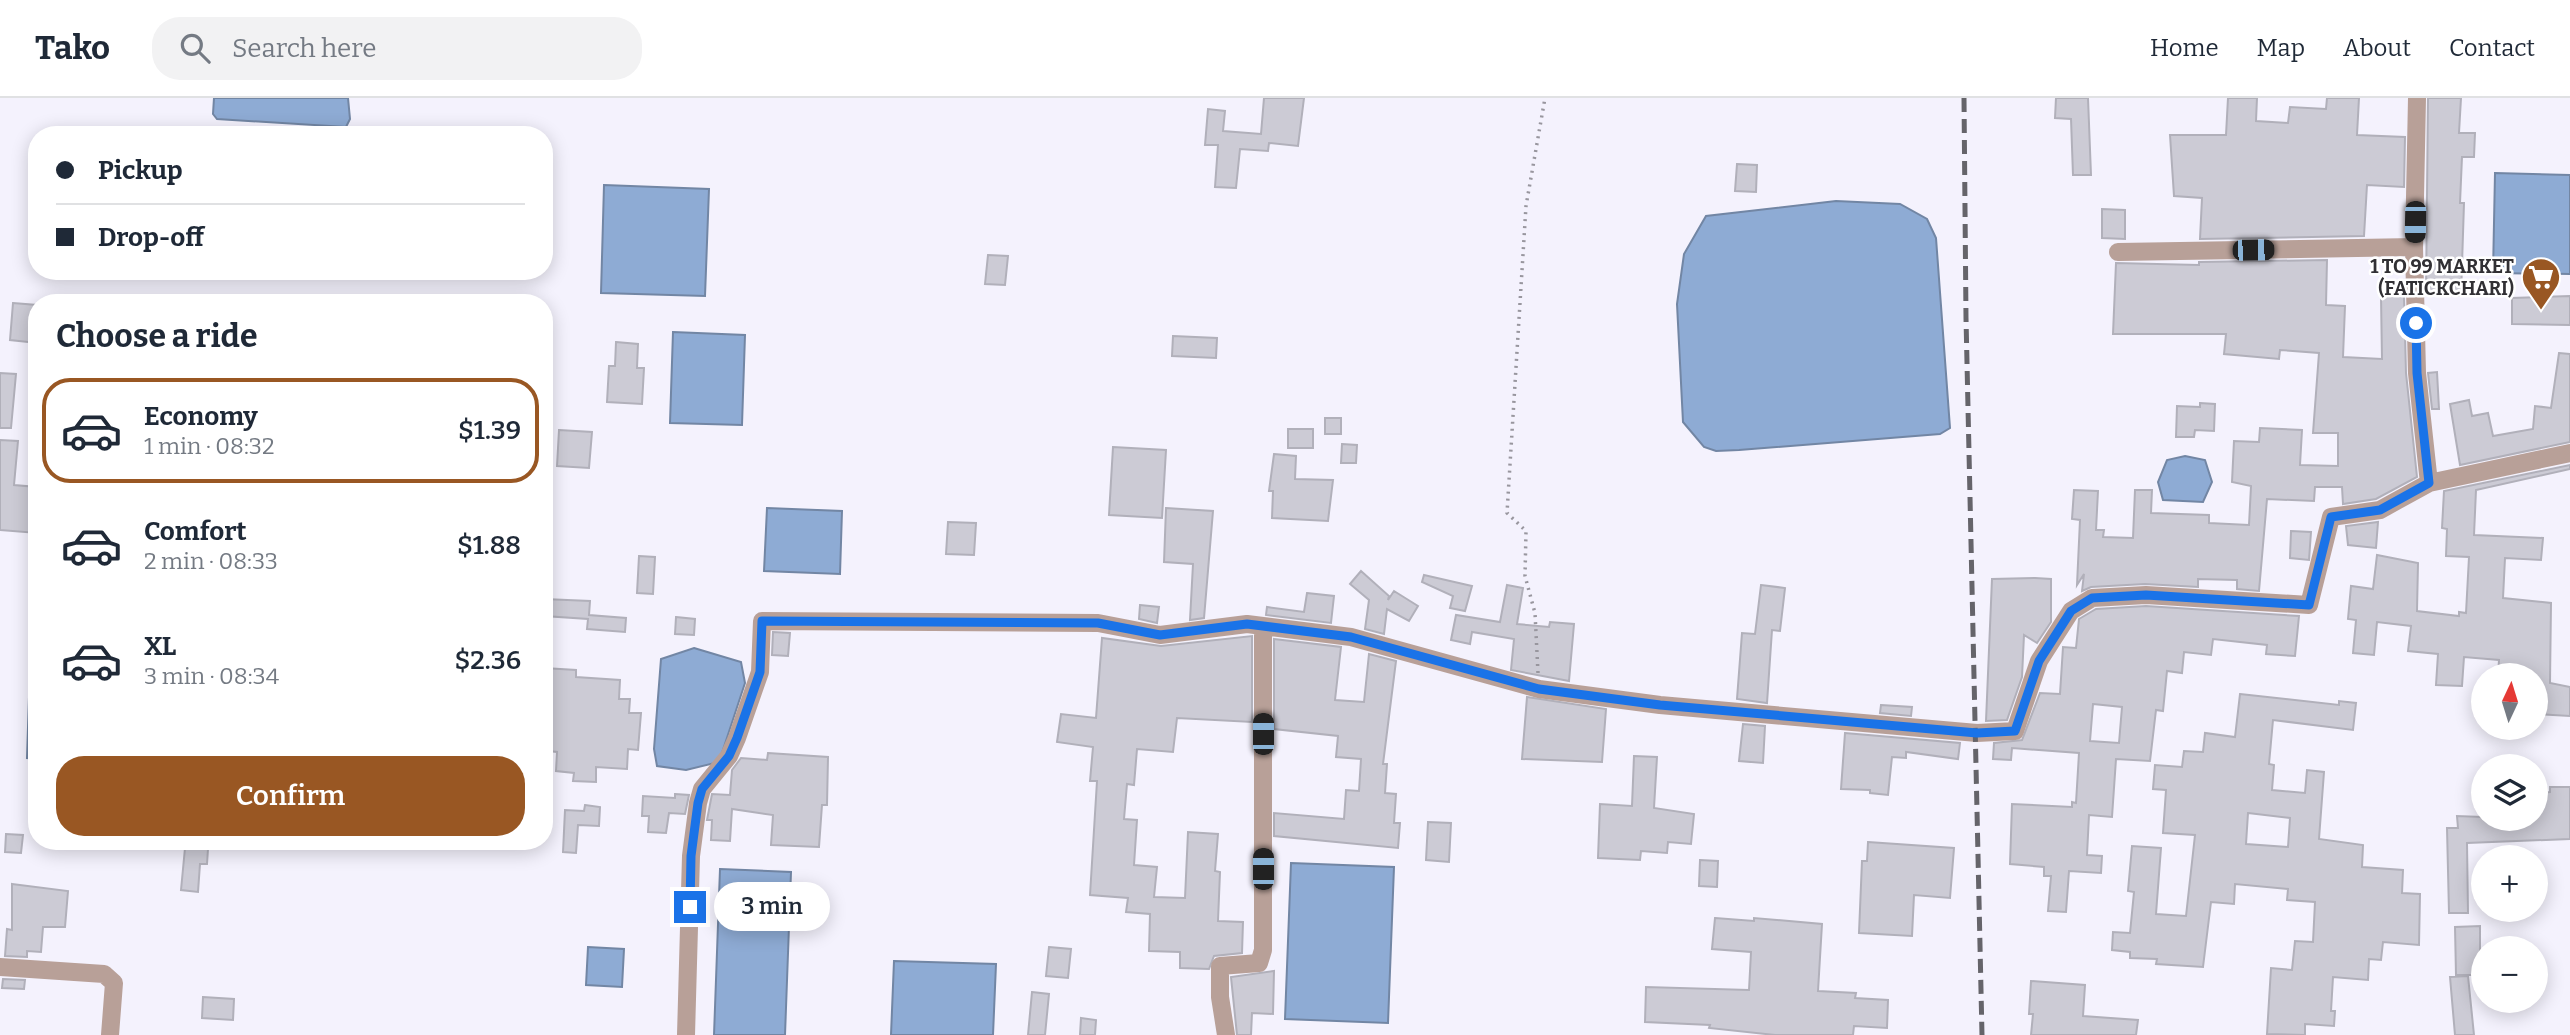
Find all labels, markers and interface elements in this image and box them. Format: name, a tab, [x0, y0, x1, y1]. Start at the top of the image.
search box	[152, 17, 642, 80]
text: Tako	[35, 28, 110, 68]
icon: search	[176, 29, 214, 67]
text: Search here	[232, 33, 376, 64]
text: Home	[2150, 34, 2219, 62]
text: Map	[2257, 34, 2305, 62]
text: About	[2343, 34, 2411, 62]
text: Contact	[2449, 34, 2535, 62]
text: Pickup	[98, 155, 183, 186]
car	[2405, 201, 2426, 243]
text: Drop-off	[98, 222, 204, 253]
car	[2232, 239, 2275, 261]
place label: 1 TO 99 MARKET (FATICKCHARI)	[2370, 255, 2514, 300]
supermarket icon: 1 TO 99 MARKET (FATICKCHARI)	[2520, 256, 2562, 311]
route start	[2400, 307, 2432, 339]
text: Choose a ride	[56, 317, 257, 355]
icon: car	[60, 399, 123, 462]
text: Economy	[144, 401, 258, 432]
text: $1.39	[458, 415, 521, 446]
text: 1 min · 08:32	[144, 432, 274, 460]
icon: car	[60, 514, 123, 577]
text: Comfort	[144, 516, 247, 547]
text: $1.88	[457, 530, 521, 561]
text: 2 min · 08:33	[144, 547, 278, 575]
icon: car	[60, 629, 123, 692]
text: XL	[144, 631, 176, 662]
text: $2.36	[454, 645, 521, 676]
text: 3 min · 08:34	[144, 662, 279, 690]
north arrow	[2471, 663, 2548, 740]
map controls	[2471, 663, 2548, 1013]
car	[1253, 713, 1274, 755]
button: layers	[2471, 754, 2548, 831]
button: Confirm	[56, 756, 525, 836]
button: +	[2471, 845, 2548, 922]
car	[1253, 848, 1274, 890]
callout: 3 min	[714, 882, 830, 932]
route end	[674, 891, 706, 923]
text: 3 min	[741, 892, 803, 920]
button: −	[2471, 936, 2548, 1013]

